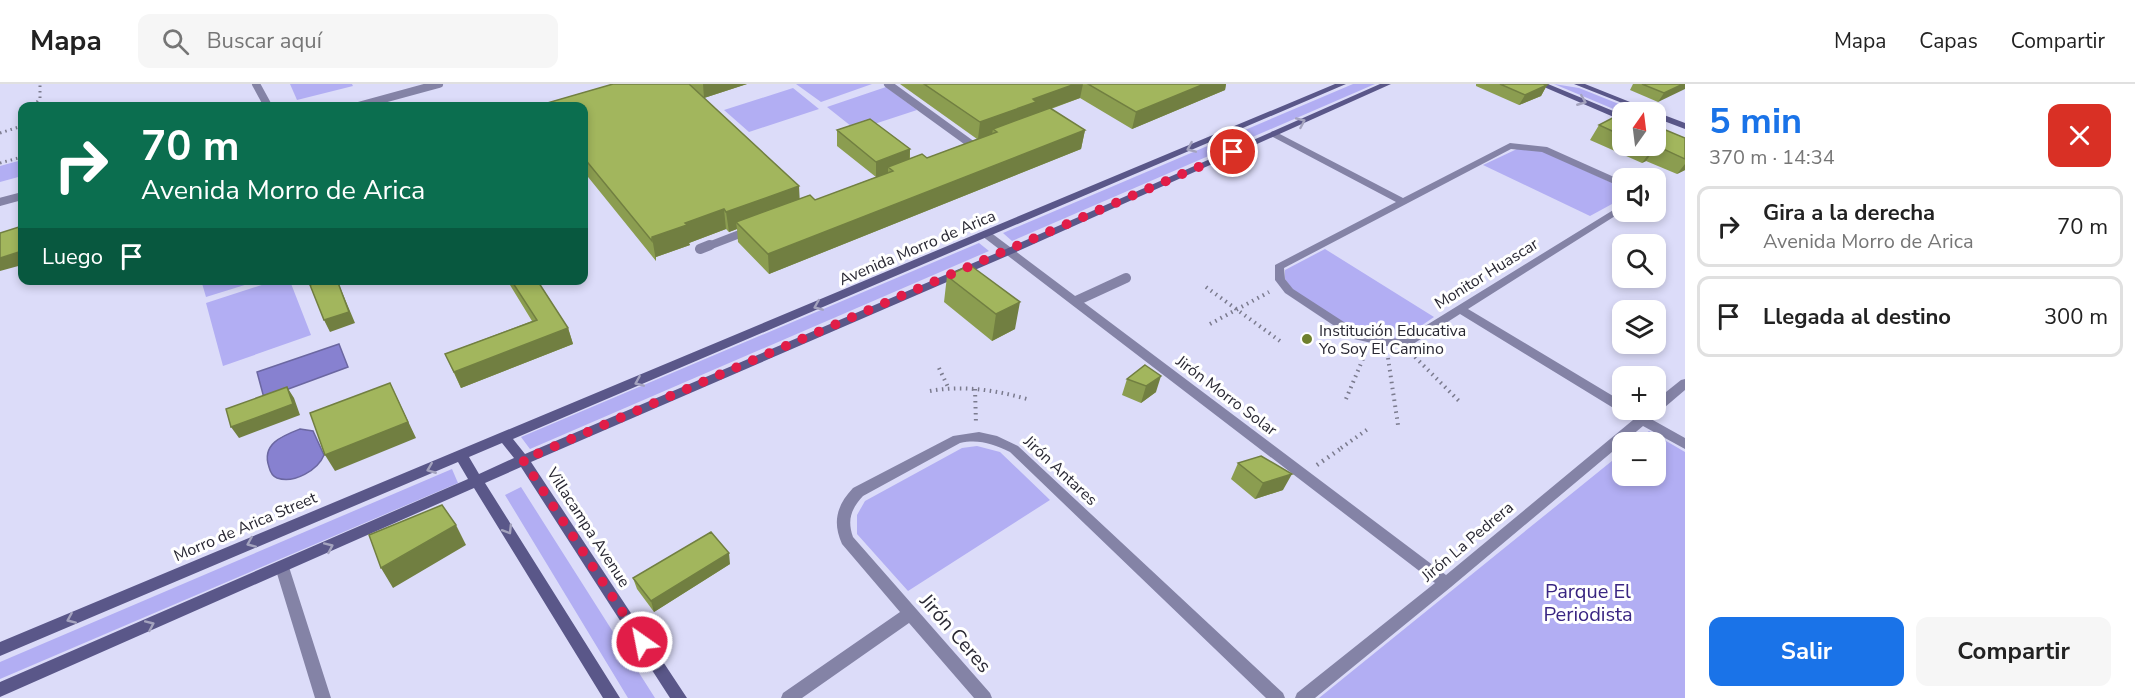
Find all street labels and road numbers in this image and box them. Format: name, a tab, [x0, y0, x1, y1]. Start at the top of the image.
street label: Avenida Morro de Arica	[836, 205, 999, 291]
street label: Monitor Huascar	[1430, 233, 1543, 315]
street label: Jirón Morro Solar	[1171, 350, 1282, 441]
street label: Jirón Antares	[1018, 430, 1102, 511]
street label: Villacampa Avenue	[541, 463, 635, 592]
street label: Morro de Arica Street	[170, 487, 321, 567]
street label: Jirón La Pedrera	[1416, 497, 1518, 587]
street label: Jirón Ceres	[913, 587, 997, 679]

